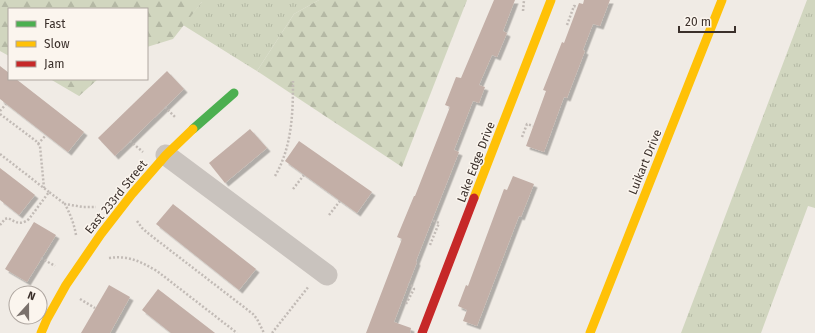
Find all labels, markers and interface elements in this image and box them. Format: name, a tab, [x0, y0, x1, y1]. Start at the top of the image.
legend	[8, 8, 148, 80]
scale bar	[679, 8, 735, 34]
text: 20 m	[685, 15, 711, 29]
text: Fast	[44, 17, 66, 31]
text: Slow	[44, 37, 70, 51]
text: Jam	[44, 57, 64, 71]
street label: Lake Edge Drive	[454, 120, 498, 204]
street label: Luikart Drive	[626, 127, 664, 197]
street label: East 233rd Street	[82, 157, 150, 237]
north arrow	[8, 285, 48, 325]
text: N	[26, 289, 37, 304]

